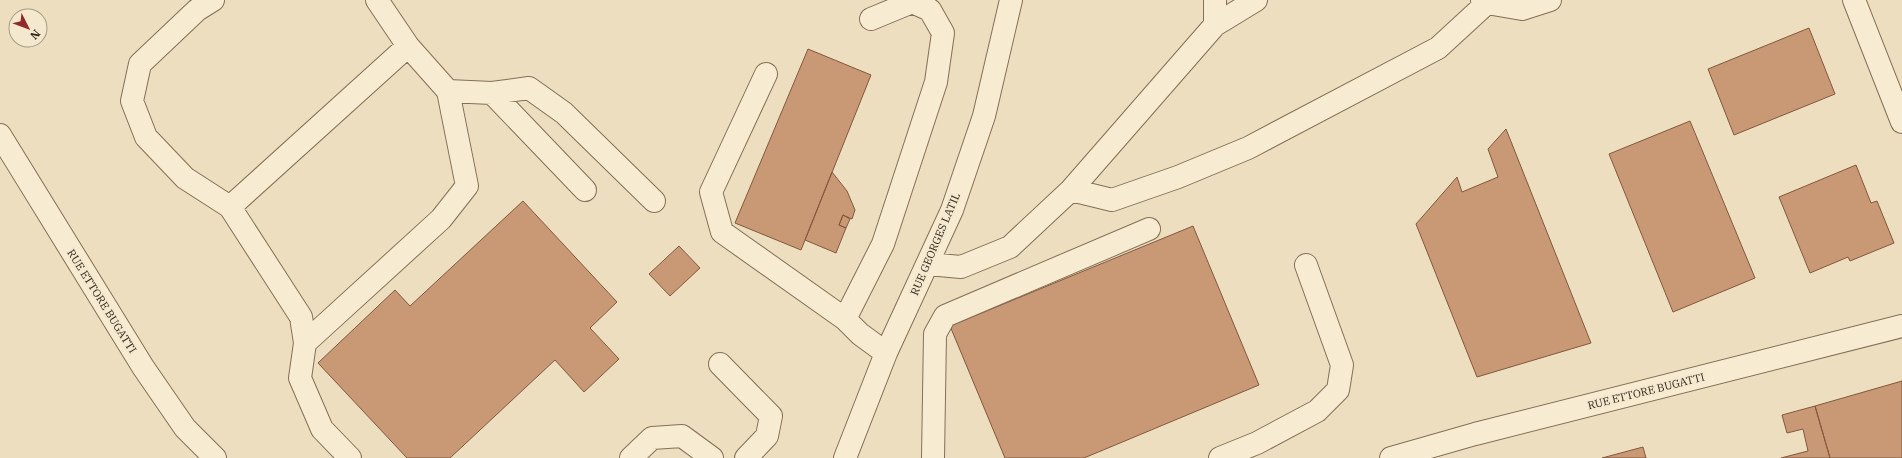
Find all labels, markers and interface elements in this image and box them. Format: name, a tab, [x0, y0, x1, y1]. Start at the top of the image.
north arrow	[8, 8, 48, 48]
text: N	[27, 27, 44, 43]
street label: RUE GEORGES LATIL	[907, 191, 963, 297]
street label: RUE ETTORE BUGATTI	[64, 246, 140, 356]
street label: RUE ETTORE BUGATTI	[1586, 370, 1706, 412]

